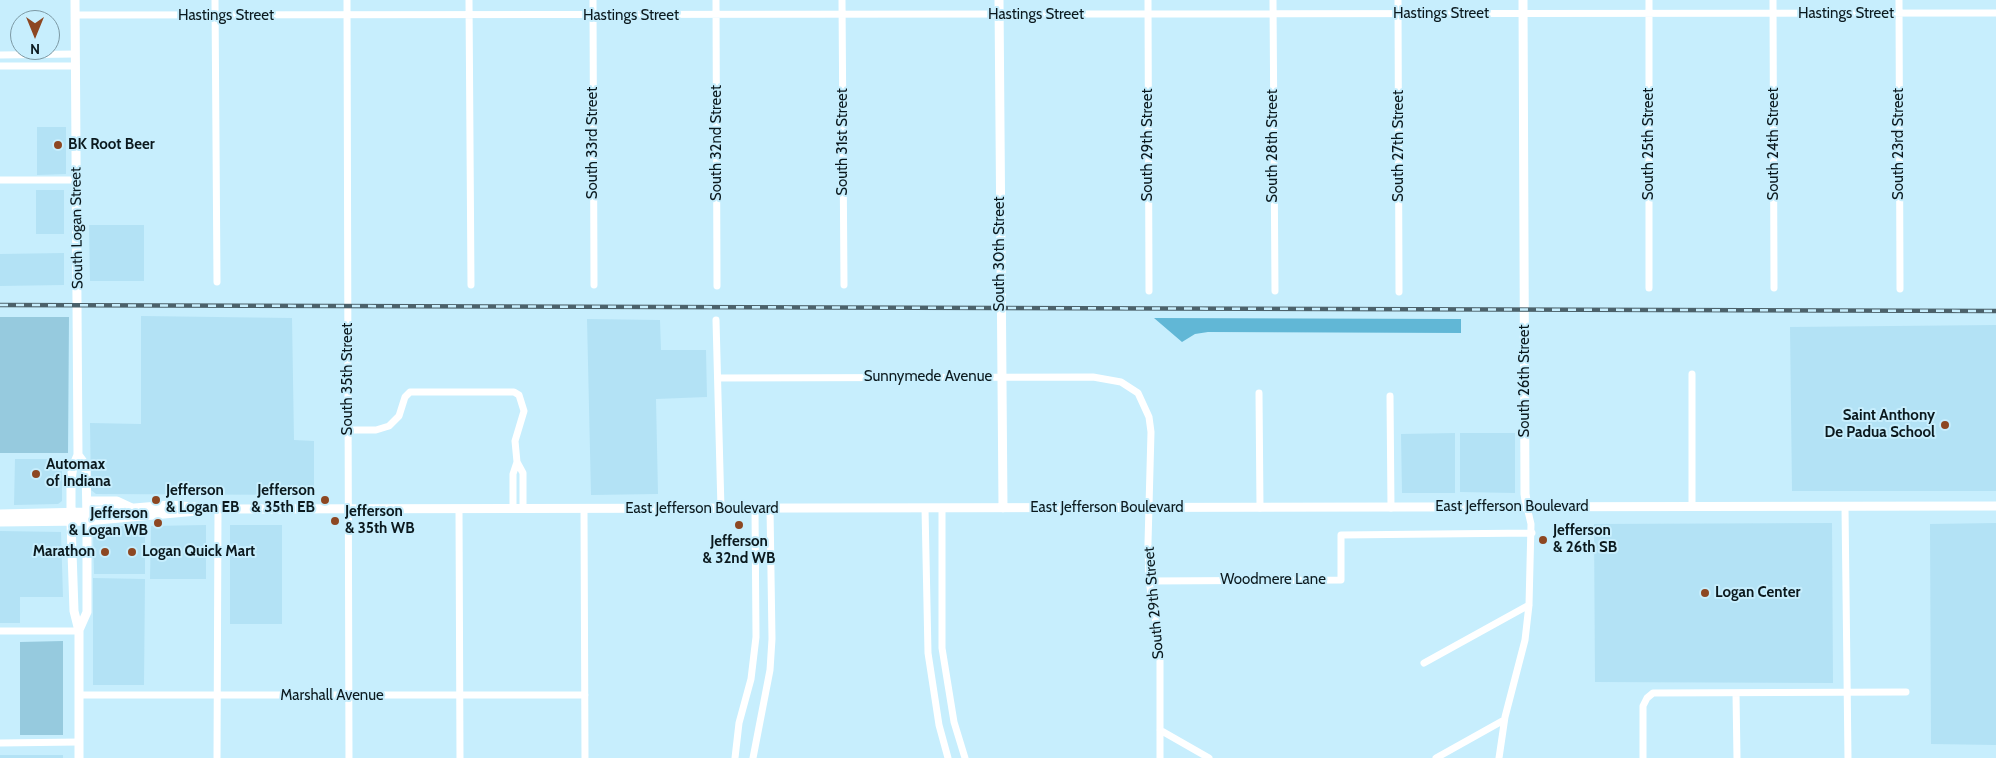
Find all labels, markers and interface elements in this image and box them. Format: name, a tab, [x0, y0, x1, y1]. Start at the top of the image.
street label: Hastings Street	[1393, 5, 1489, 23]
street label: Hastings Street	[1798, 5, 1894, 23]
street label: Hastings Street	[988, 6, 1084, 24]
street label: Hastings Street	[178, 7, 274, 25]
street label: Hastings Street	[583, 7, 679, 25]
north arrow	[10, 10, 60, 60]
text: N	[30, 40, 40, 58]
street label: South 32nd Street	[708, 85, 726, 201]
street label: South 33rd Street	[584, 87, 602, 199]
street label: South 24th Street	[1765, 87, 1783, 201]
street label: South 31st Street	[834, 88, 852, 196]
street label: South 25th Street	[1640, 88, 1658, 200]
street label: South 23rd Street	[1890, 88, 1908, 200]
street label: South 29th Street	[1139, 89, 1157, 201]
street label: South 28th Street	[1264, 89, 1282, 203]
street label: South 27th Street	[1390, 90, 1408, 202]
place label: BK Root Beer	[68, 136, 155, 154]
marker: BK Root Beer	[52, 139, 64, 151]
street label: South Logan Street	[67, 167, 87, 289]
street label: South 30th Street	[991, 196, 1009, 312]
street label: South 35th Street	[339, 323, 357, 435]
street label: South 26th Street	[1516, 325, 1534, 437]
street label: Sunnymede Avenue	[864, 368, 992, 386]
place label: Saint Anthony De Padua School	[1824, 407, 1935, 442]
marker: Saint Anthony De Padua School	[1939, 419, 1951, 431]
place label: Automax of Indiana	[46, 456, 111, 491]
marker: Automax of Indiana	[30, 468, 42, 480]
place label: Jefferson & Logan EB	[166, 482, 239, 517]
place label: Jefferson & 35th EB	[251, 482, 315, 517]
marker: Jefferson & Logan EB	[150, 494, 162, 506]
marker: Jefferson & 35th EB	[319, 494, 331, 506]
street label: East Jefferson Boulevard	[1435, 498, 1589, 516]
street label: East Jefferson Boulevard	[1030, 499, 1184, 517]
street label: East Jefferson Boulevard	[625, 500, 779, 518]
place label: Jefferson & 35th WB	[345, 503, 415, 538]
place label: Jefferson & Logan WB	[69, 505, 148, 540]
marker: Jefferson & 35th WB	[329, 515, 341, 527]
marker: Jefferson & Logan WB	[152, 517, 164, 529]
marker: Jefferson & 32nd WB	[733, 519, 745, 531]
place label: Jefferson & 26th SB	[1553, 522, 1617, 557]
place label: Jefferson & 32nd WB	[703, 533, 775, 568]
marker: Jefferson & 26th SB	[1537, 534, 1549, 546]
place label: Marathon	[33, 543, 95, 561]
place label: Logan Quick Mart	[142, 543, 255, 561]
marker: Marathon	[99, 546, 111, 558]
marker: Logan Quick Mart	[126, 546, 138, 558]
street label: South 29th Street	[1140, 546, 1168, 660]
street label: Woodmere Lane	[1220, 571, 1326, 589]
place label: Logan Center	[1715, 584, 1800, 602]
marker: Logan Center	[1699, 587, 1711, 599]
street label: Marshall Avenue	[280, 687, 384, 705]

